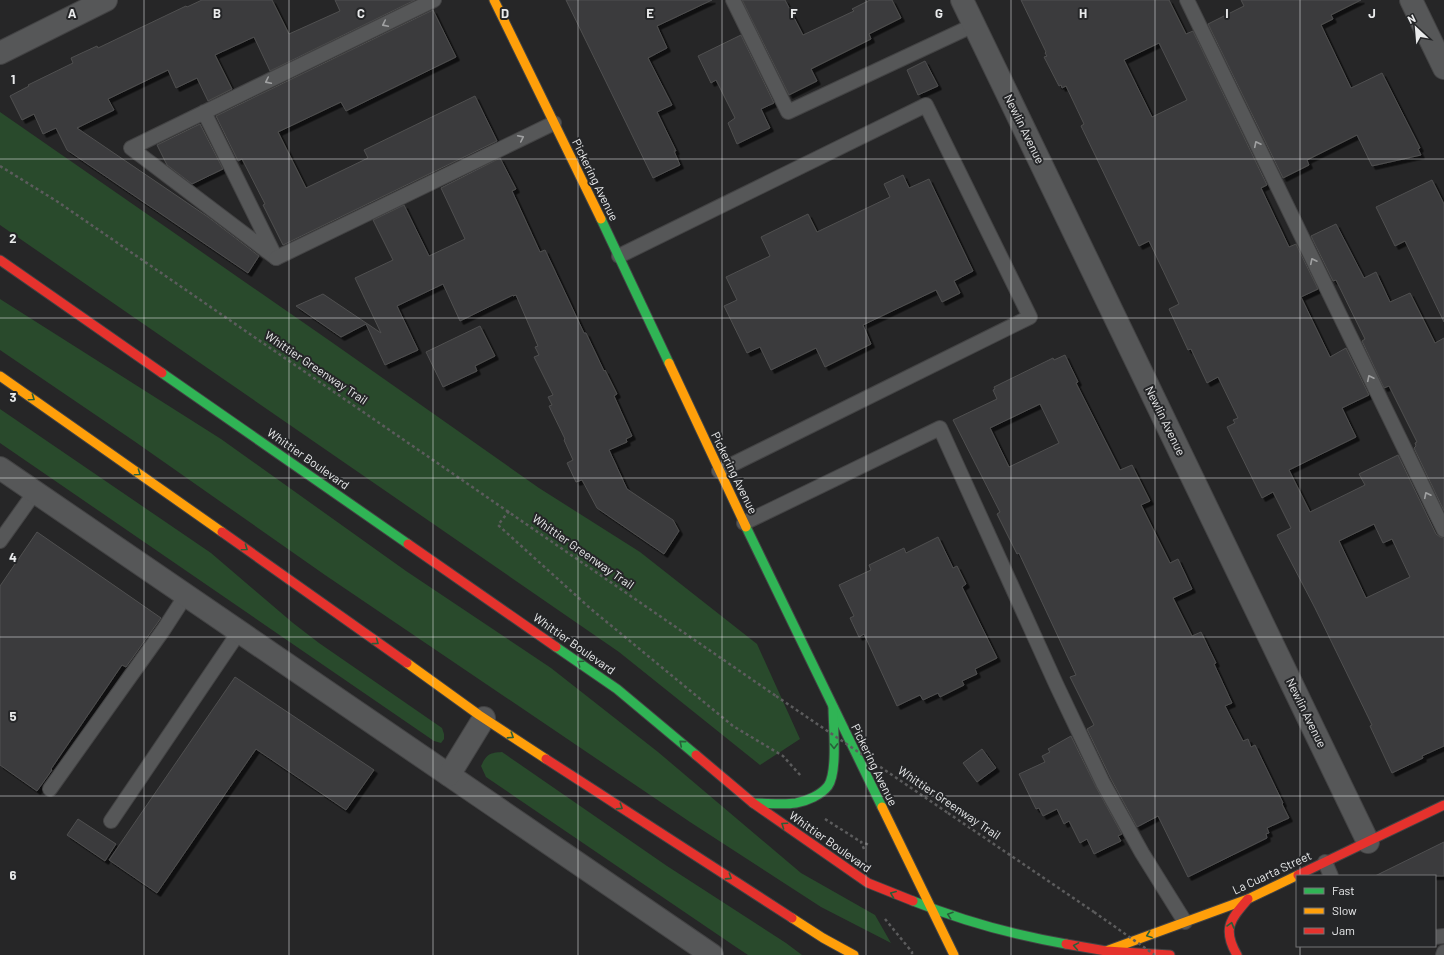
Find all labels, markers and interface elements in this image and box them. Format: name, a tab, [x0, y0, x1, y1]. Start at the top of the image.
text: A	[68, 5, 77, 21]
text: B	[213, 5, 221, 21]
text: C	[357, 5, 365, 21]
text: D	[501, 5, 509, 21]
text: E	[646, 5, 654, 21]
text: F	[790, 5, 798, 21]
text: G	[935, 5, 943, 21]
text: H	[1079, 5, 1087, 21]
text: I	[1225, 5, 1229, 21]
text: J	[1368, 5, 1376, 21]
north arrow	[1396, 8, 1436, 48]
text: N	[1405, 11, 1418, 26]
one-way arrow	[382, 19, 389, 27]
text: 1	[11, 71, 15, 87]
one-way arrow	[265, 76, 273, 84]
street label: Newlin Avenue	[1002, 91, 1048, 166]
one-way arrow	[517, 135, 525, 143]
street label: Pickering Avenue	[570, 136, 622, 223]
one-way arrow	[1254, 141, 1262, 148]
text: 2	[9, 230, 17, 246]
one-way arrow	[1310, 257, 1318, 265]
street label: Whittier Greenway Trail	[263, 328, 371, 407]
one-way arrow	[1367, 374, 1375, 382]
street label: Newlin Avenue	[1143, 383, 1189, 458]
text: 3	[9, 389, 17, 405]
one-way arrow	[28, 393, 35, 401]
street label: Whittier Boulevard	[265, 425, 352, 492]
street label: Pickering Avenue	[709, 429, 761, 516]
one-way arrow	[134, 468, 141, 475]
one-way arrow	[1424, 491, 1432, 499]
street label: Whittier Greenway Trail	[530, 511, 637, 592]
one-way arrow	[240, 543, 247, 550]
text: 4	[9, 549, 17, 565]
street label: Whittier Boulevard	[531, 610, 618, 677]
one-way arrow	[372, 637, 379, 645]
one-way arrow	[578, 661, 585, 668]
street label: Newlin Avenue	[1284, 675, 1330, 750]
text: 5	[9, 708, 17, 724]
street label: Pickering Avenue	[849, 721, 901, 808]
one-way arrow	[507, 731, 514, 739]
one-way arrow	[680, 741, 687, 748]
one-way arrow	[830, 743, 838, 749]
street label: Whittier Greenway Trail	[896, 763, 1004, 842]
one-way arrow	[616, 802, 623, 809]
street label: Whittier Boulevard	[787, 808, 874, 875]
one-way arrow	[781, 822, 788, 829]
street label: La Cuarta Street	[1230, 848, 1313, 896]
text: 6	[10, 867, 17, 883]
one-way arrow	[725, 873, 732, 880]
legend	[1296, 875, 1436, 947]
text: Fast	[1332, 883, 1355, 897]
one-way arrow	[890, 890, 897, 898]
text: Slow	[1332, 903, 1357, 917]
one-way arrow	[946, 911, 953, 920]
one-way arrow	[1226, 922, 1234, 929]
text: Jam	[1332, 923, 1355, 937]
one-way arrow	[1145, 931, 1152, 939]
one-way arrow	[1073, 942, 1079, 950]

